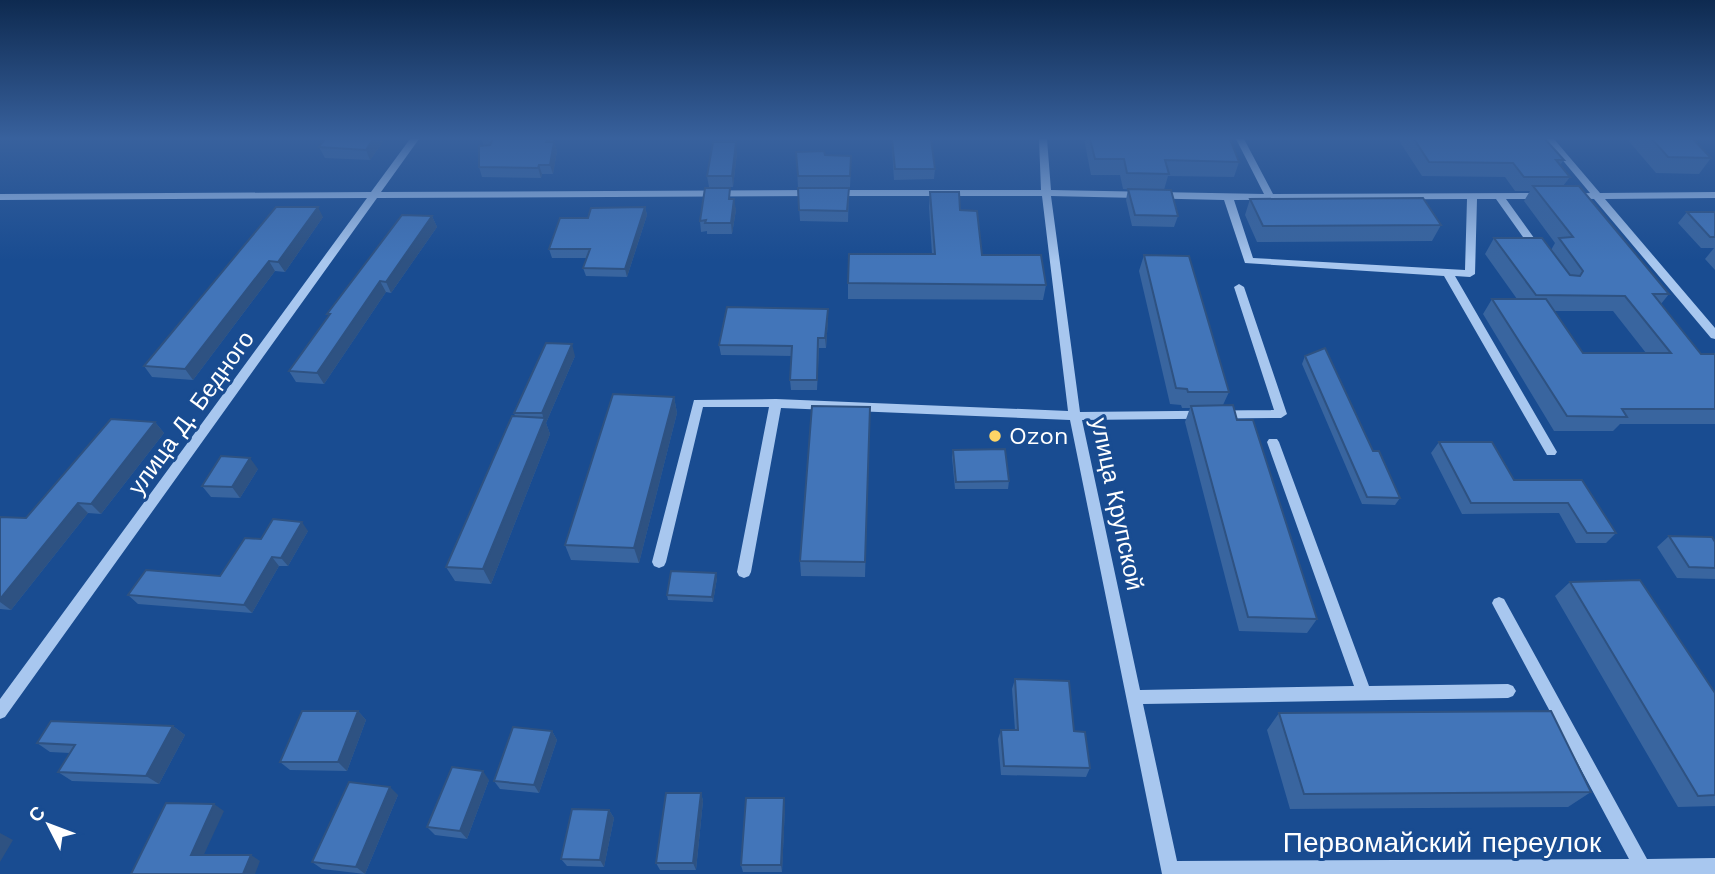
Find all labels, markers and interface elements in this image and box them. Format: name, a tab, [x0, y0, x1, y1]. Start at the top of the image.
street label: улица Д. Бедного	[122, 326, 260, 500]
street label: улица Крупской	[1085, 415, 1149, 593]
place label: Ozon	[1009, 422, 1069, 450]
marker: Ozon	[987, 428, 1003, 444]
north arrow	[14, 790, 84, 860]
text: С	[24, 801, 50, 827]
street label: Первомайский переулок	[1283, 826, 1602, 859]

